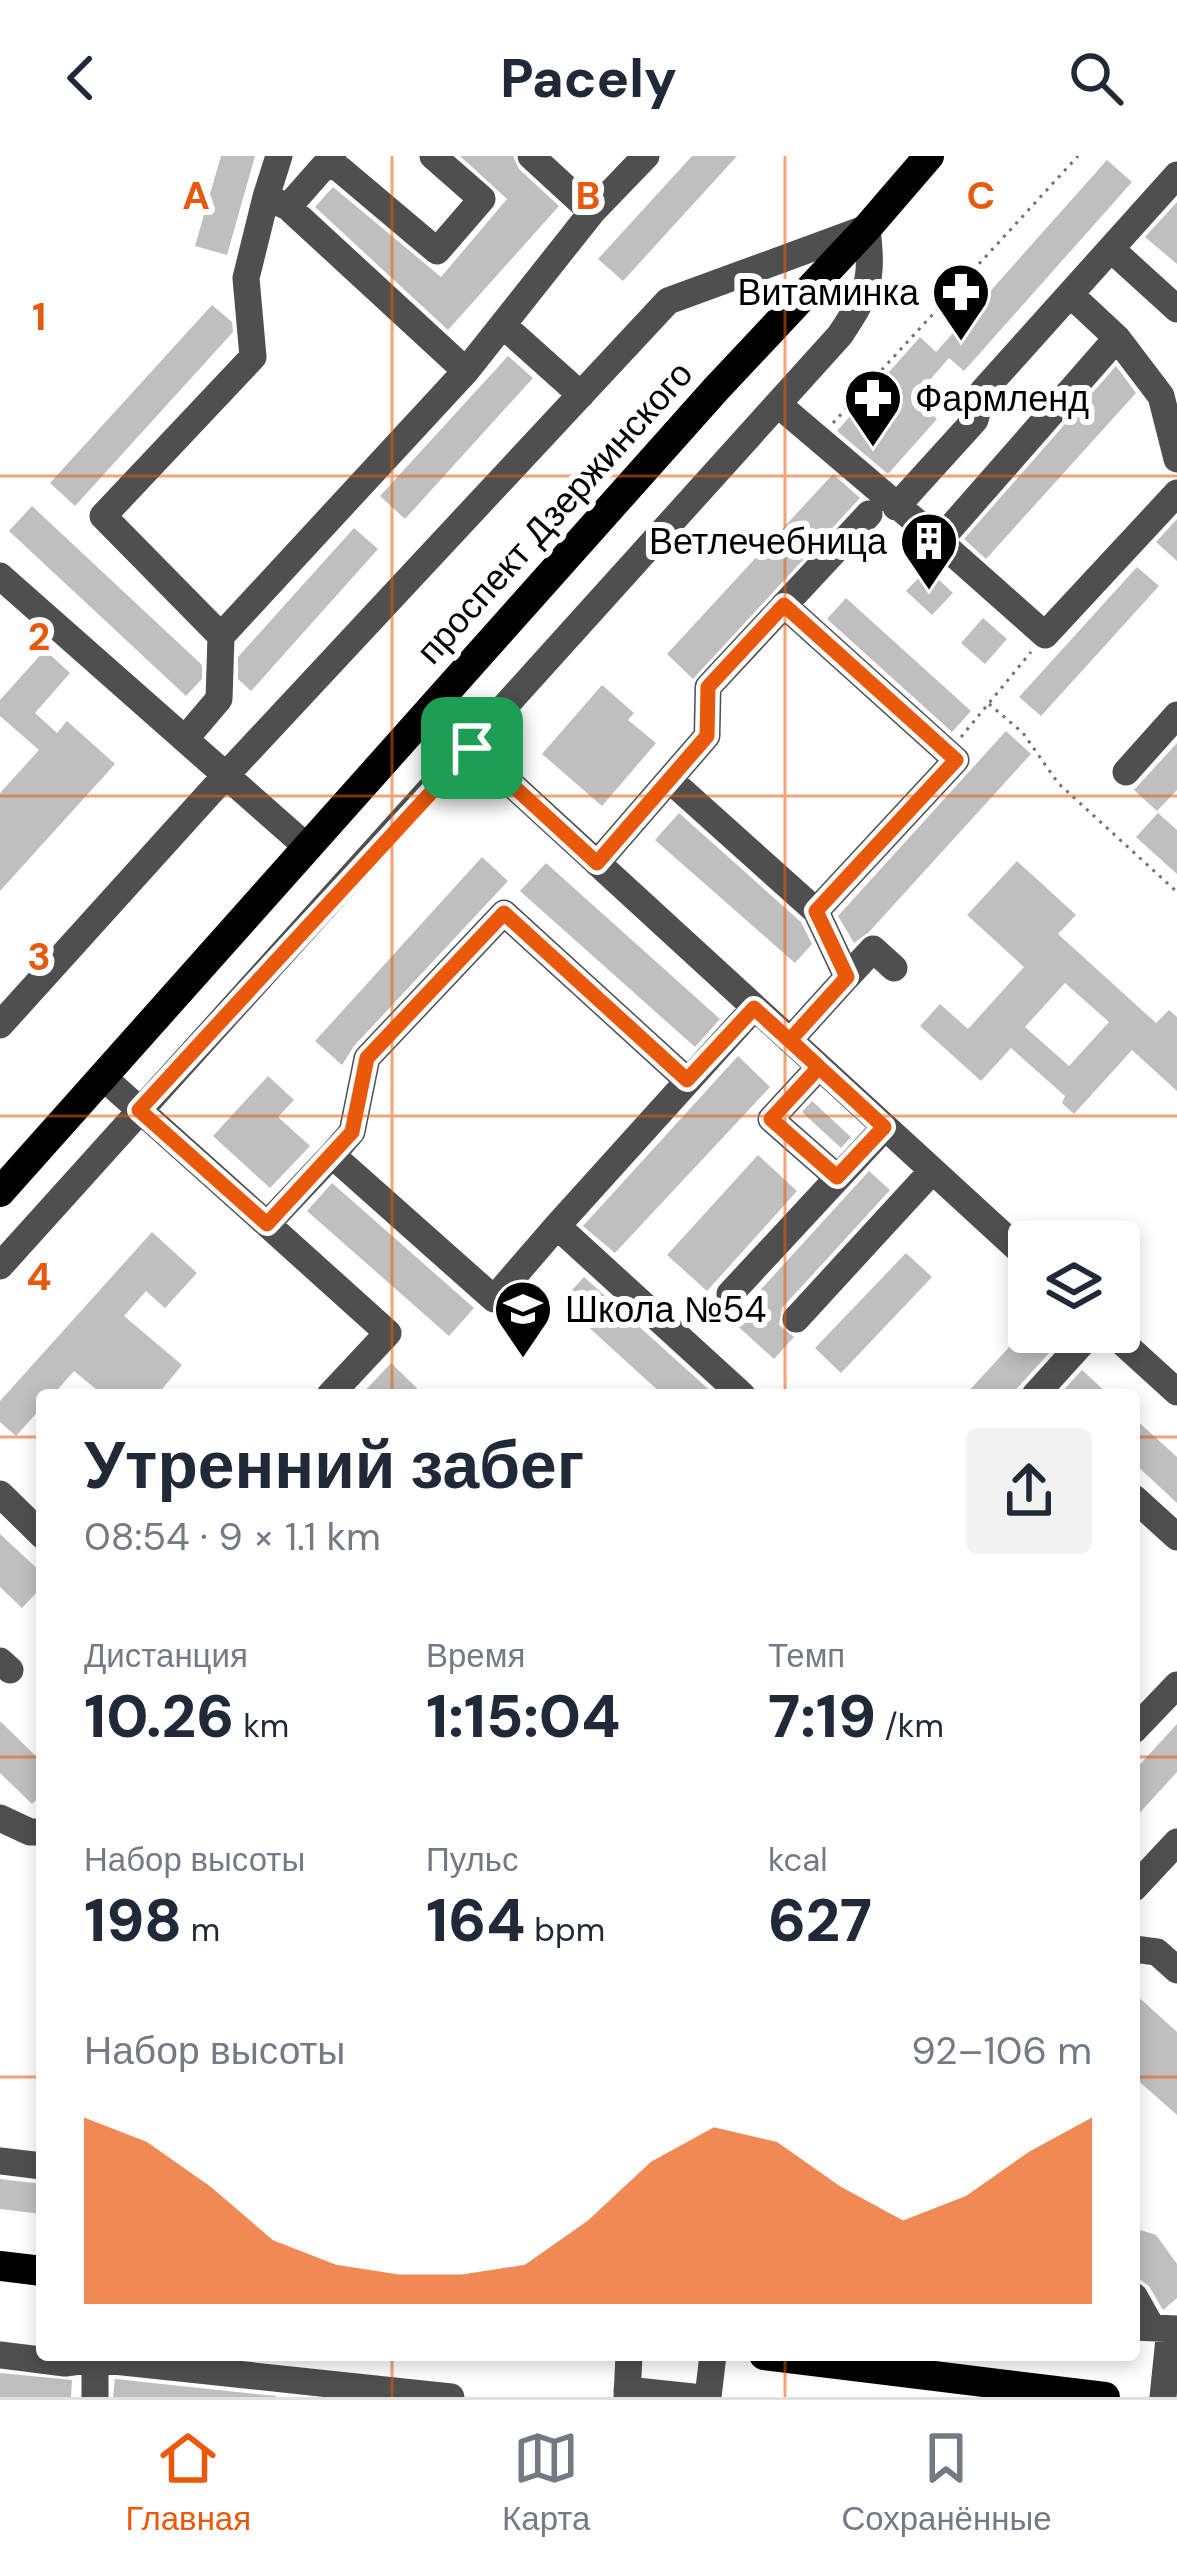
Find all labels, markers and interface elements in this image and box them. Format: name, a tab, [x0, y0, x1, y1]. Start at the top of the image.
text: Pacely	[500, 43, 677, 114]
icon: back	[48, 45, 114, 111]
icon: search	[1063, 45, 1129, 111]
text: A	[182, 170, 210, 221]
text: B	[576, 170, 600, 221]
text: C	[967, 170, 995, 221]
pharmacy icon: Витаминка	[930, 261, 992, 343]
place label: Витаминка	[737, 269, 920, 316]
text: 1	[32, 291, 46, 342]
street label: проспект Дзержинского	[406, 351, 703, 674]
pharmacy icon: Фармленд	[842, 367, 904, 449]
place label: Фармленд	[915, 375, 1089, 422]
building icon: Ветлечебница	[898, 510, 960, 592]
place label: Ветлечебница	[649, 518, 888, 565]
text: 2	[28, 611, 50, 662]
pin	[421, 697, 523, 799]
icon: arrive	[439, 715, 505, 781]
text: 3	[27, 931, 51, 982]
map controls	[1008, 1221, 1140, 1353]
button: layers	[1008, 1221, 1140, 1353]
text: 4	[26, 1251, 52, 1302]
school or university icon: Школа №54	[492, 1278, 554, 1360]
place label: Школа №54	[565, 1286, 766, 1333]
text: Утренний забег	[84, 1423, 584, 1508]
button: share	[966, 1428, 1092, 1554]
text: 08:54 · 9 × 1.1 km	[84, 1511, 381, 1562]
text: Дистанция	[84, 1634, 248, 1677]
text: Время	[426, 1634, 525, 1677]
text: Темп	[768, 1634, 845, 1677]
text: 10.26	[84, 1677, 234, 1756]
text: 1:15:04	[426, 1677, 621, 1756]
text: 7:19	[768, 1677, 876, 1756]
text: km	[234, 1704, 289, 1747]
text: /km	[876, 1704, 944, 1747]
text: Набор высоты	[84, 1838, 305, 1881]
text: Пульс	[426, 1838, 518, 1881]
text: kcal	[768, 1838, 828, 1881]
text: 198	[84, 1881, 182, 1960]
text: 164	[426, 1881, 526, 1960]
text: 627	[768, 1881, 872, 1960]
text: m	[182, 1908, 220, 1951]
text: bpm	[526, 1908, 605, 1951]
text: Набор высоты	[84, 2025, 345, 2076]
text: 92–106 m	[911, 2025, 1092, 2076]
tab: Главная	[125, 2425, 251, 2540]
tab: Карта	[502, 2425, 590, 2540]
tab: Сохранённые	[841, 2425, 1052, 2540]

